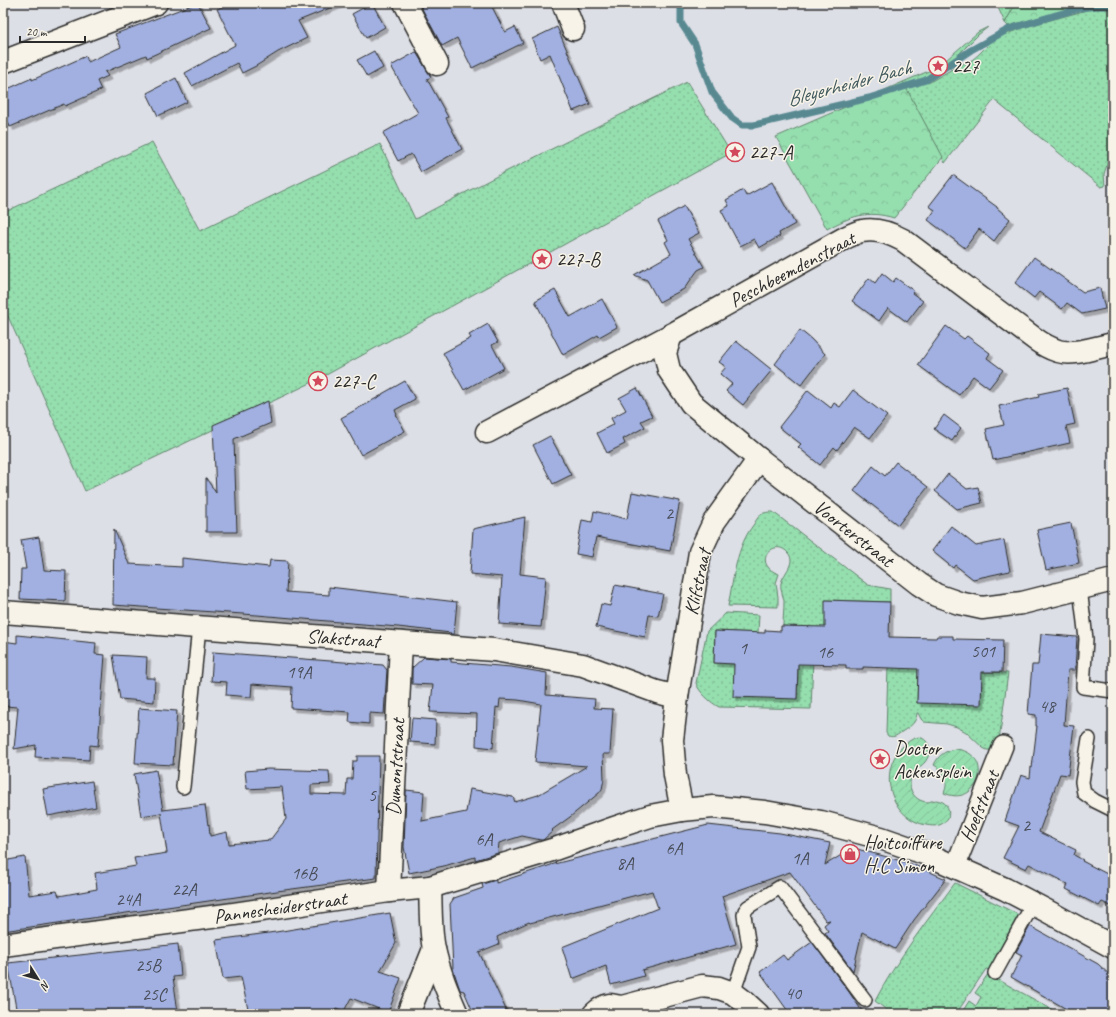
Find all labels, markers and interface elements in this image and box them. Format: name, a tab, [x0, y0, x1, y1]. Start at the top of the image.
scale bar	[20, 18, 85, 44]
text: 20 m	[26, 24, 48, 40]
water label: Bleyerheider Bach	[784, 54, 915, 112]
place label: 227	[952, 54, 980, 79]
place icon: 227	[927, 55, 949, 77]
place label: 227-A	[749, 140, 794, 165]
place icon: 227-A	[724, 141, 746, 163]
street label: Peschbeemdenstraat	[725, 225, 862, 313]
place label: 227-B	[556, 247, 602, 272]
place icon: 227-B	[531, 248, 553, 270]
place label: 227-C	[332, 369, 378, 394]
place icon: 227-C	[307, 370, 329, 392]
street label: Voorterstraat	[809, 494, 901, 574]
house number: 2	[665, 502, 675, 524]
street label: Klifstraat	[678, 544, 717, 617]
street label: Slakstraat	[306, 623, 384, 654]
house number: 1	[739, 637, 748, 659]
house number: 501	[971, 640, 996, 662]
house number: 16	[817, 641, 834, 663]
house number: 19A	[286, 661, 313, 683]
house number: 48	[1039, 695, 1057, 717]
street label: Dumontstraat	[380, 716, 411, 816]
place label: Doctor Ackensplein	[894, 736, 972, 784]
place icon: Doctor Ackensplein	[869, 748, 891, 770]
street label: Hoefstraat	[954, 765, 1006, 846]
house number: 5	[368, 784, 377, 806]
house number: 2	[1022, 814, 1032, 836]
house number: 6A	[475, 828, 494, 850]
place label: Hoitcoiffure H.C Simon	[864, 830, 943, 878]
house number: 6A	[665, 837, 684, 859]
shop icon: Hoitcoiffure H.C Simon	[839, 843, 861, 865]
house number: 1A	[791, 847, 810, 869]
house number: 8A	[616, 852, 635, 874]
house number: 16B	[291, 862, 318, 884]
house number: 22A	[171, 878, 198, 900]
street label: Pannesheiderstraat	[212, 885, 350, 929]
house number: 24A	[115, 888, 142, 910]
house number: 25B	[135, 954, 162, 976]
north arrow	[18, 959, 58, 999]
text: N	[37, 978, 54, 994]
house number: 40	[785, 982, 803, 1004]
house number: 25C	[142, 983, 169, 1005]

